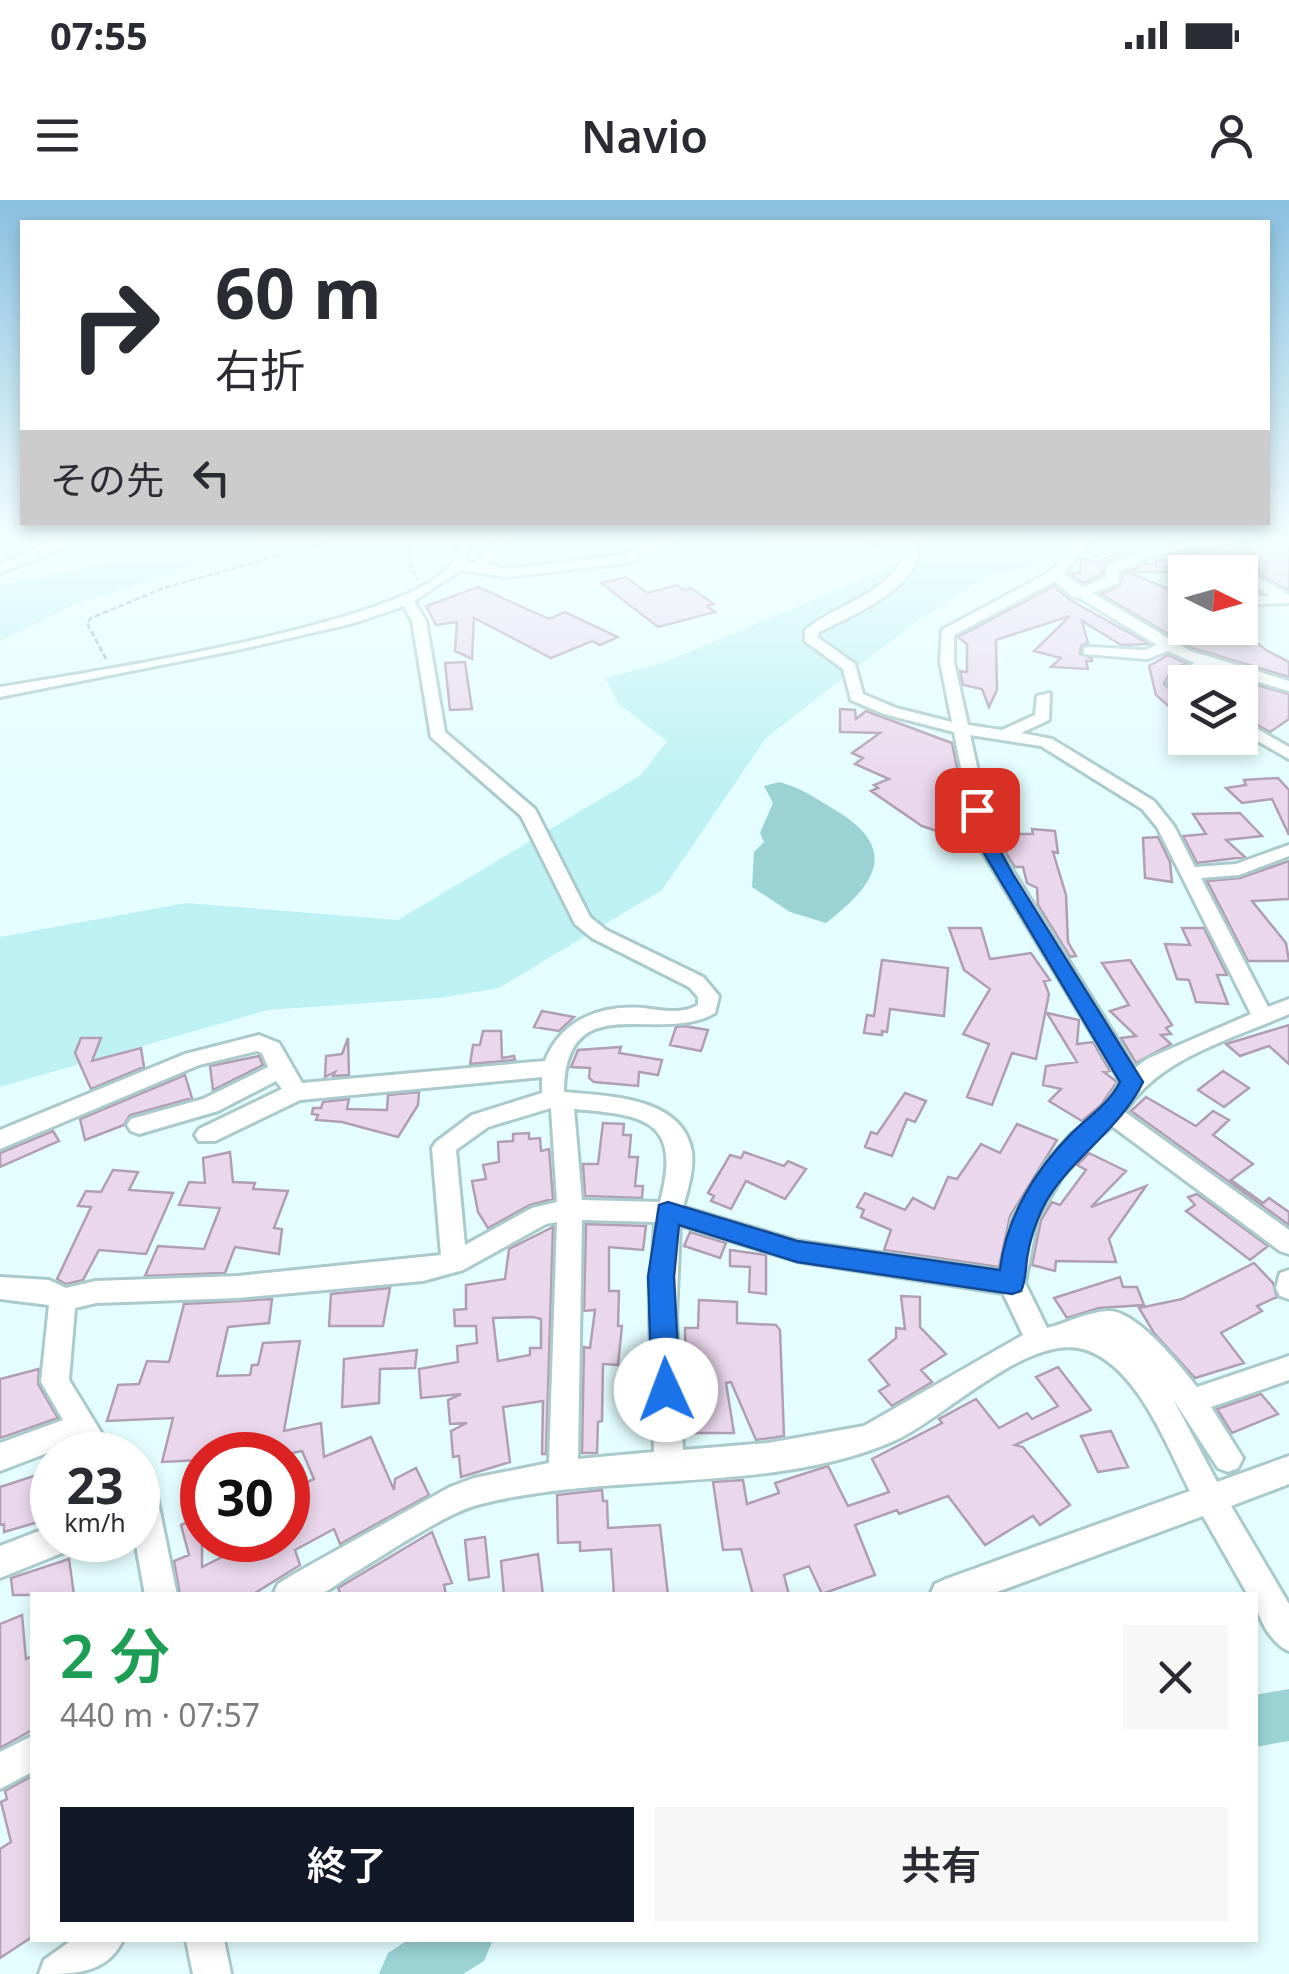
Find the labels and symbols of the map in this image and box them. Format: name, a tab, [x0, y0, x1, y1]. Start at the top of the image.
north arrow	[1168, 555, 1258, 645]
pin	[935, 768, 1020, 853]
position arrow	[614, 1338, 718, 1442]
speed limit sign: 30	[180, 1432, 310, 1562]

